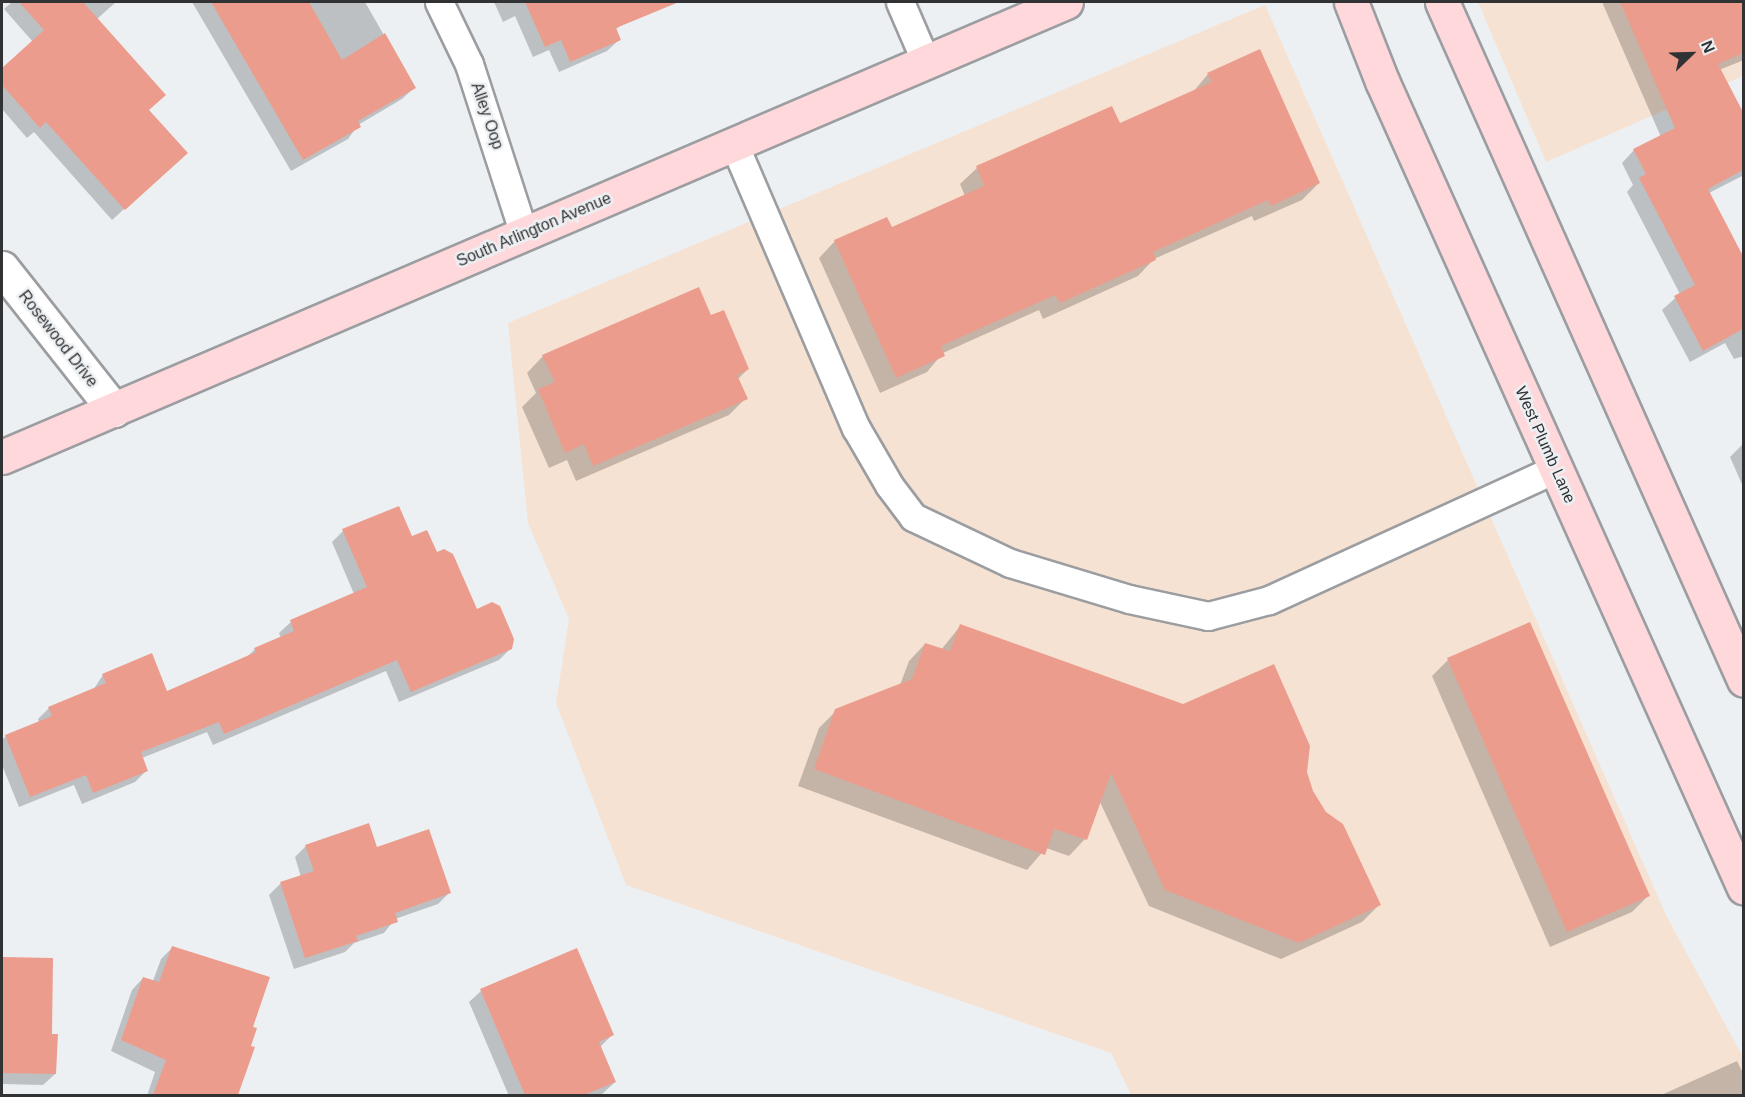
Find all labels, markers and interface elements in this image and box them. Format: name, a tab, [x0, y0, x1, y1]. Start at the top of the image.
north arrow	[1661, 24, 1721, 84]
text: N	[1698, 38, 1718, 55]
street label: Alley Oop	[467, 80, 507, 152]
street label: South Arlington Avenue	[453, 188, 615, 272]
street label: Rosewood Drive	[14, 287, 102, 391]
street label: West Plumb Lane	[1511, 384, 1579, 506]

